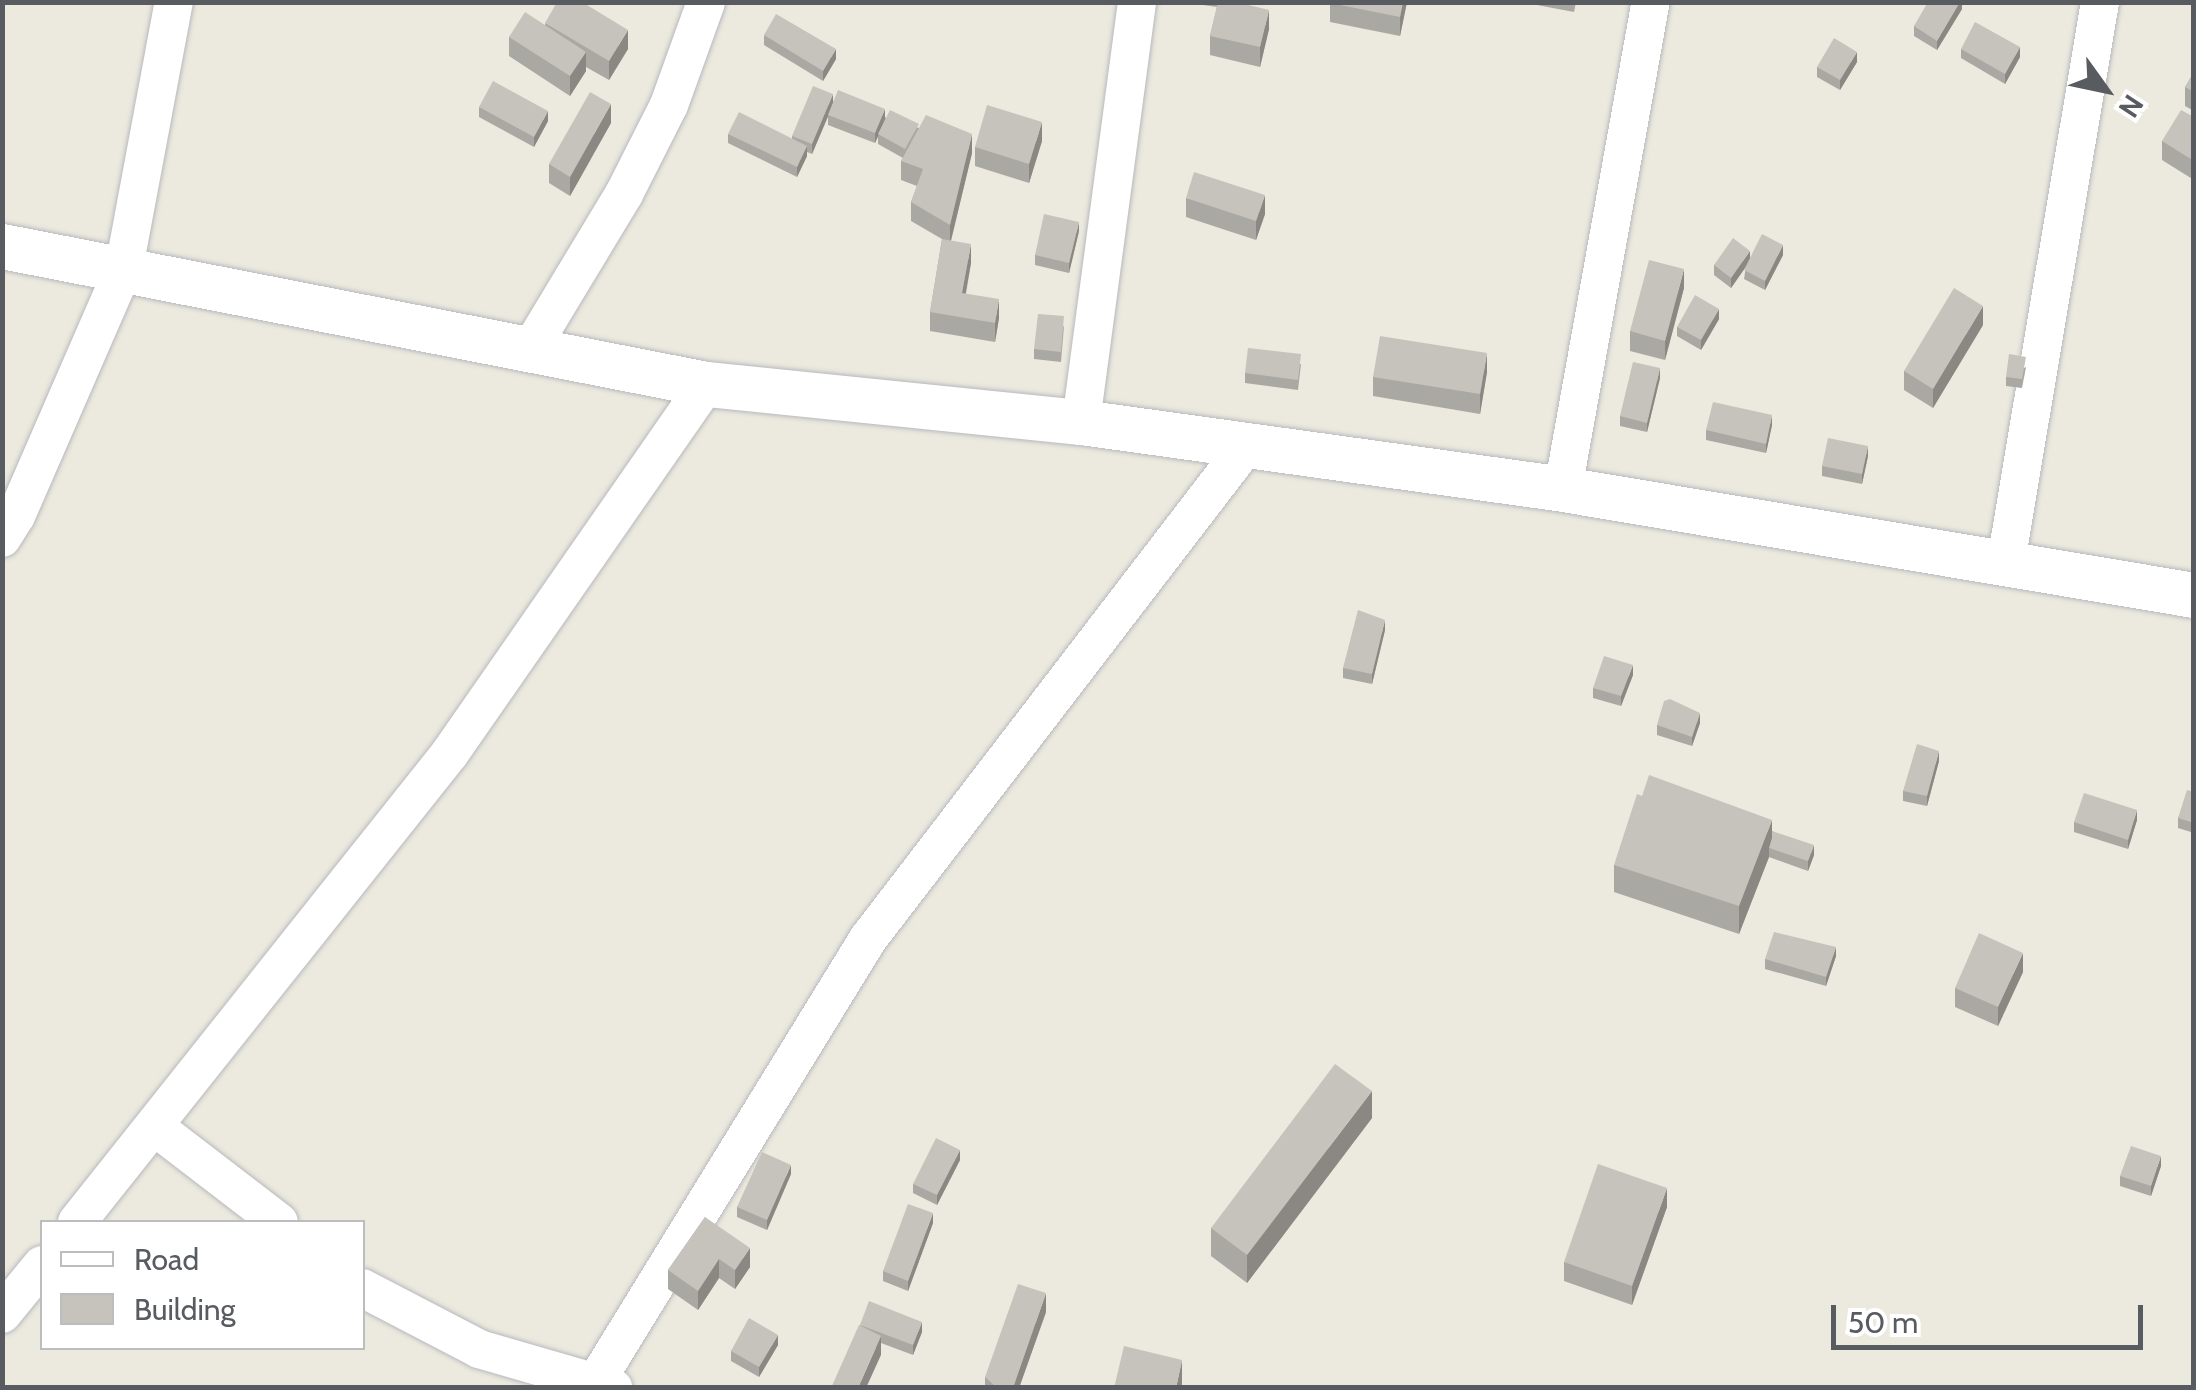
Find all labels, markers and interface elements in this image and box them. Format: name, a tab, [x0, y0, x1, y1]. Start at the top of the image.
north arrow	[2056, 40, 2156, 140]
text: N	[2112, 89, 2151, 124]
legend	[40, 1220, 365, 1350]
text: Road	[134, 1241, 199, 1278]
scale bar	[1836, 1285, 2148, 1347]
text: Building	[134, 1291, 236, 1328]
text: 50 m	[1848, 1304, 1918, 1341]

